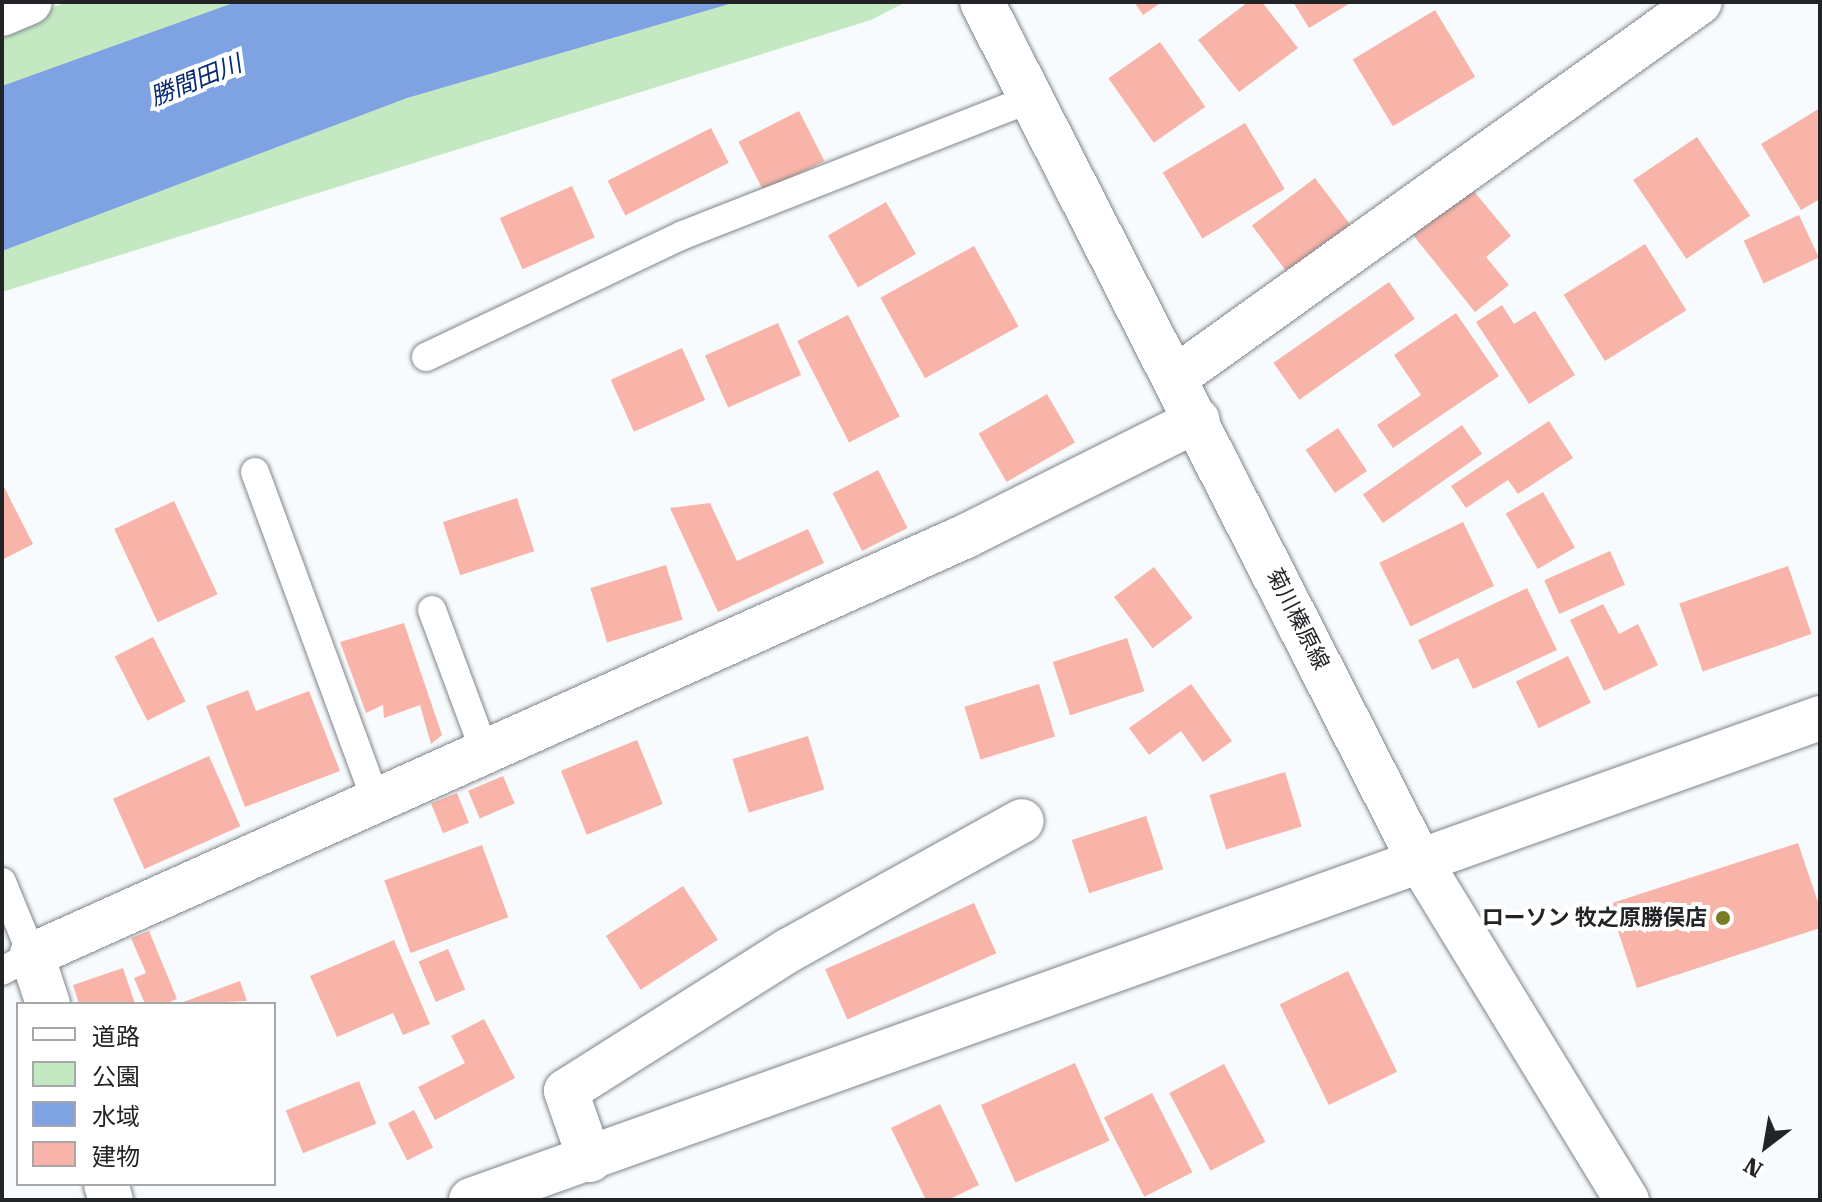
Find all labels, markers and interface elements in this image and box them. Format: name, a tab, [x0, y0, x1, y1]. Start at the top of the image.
water label: 勝間田川	[146, 50, 246, 112]
street label: 菊川榛原線	[1261, 564, 1335, 674]
place label: ローソン 牧之原勝俣店	[1481, 905, 1707, 931]
marker: ローソン 牧之原勝俣店	[1714, 909, 1732, 927]
legend	[16, 1002, 276, 1186]
text: 道路	[92, 1023, 140, 1051]
text: 公園	[92, 1063, 140, 1091]
text: 水域	[92, 1103, 140, 1131]
north arrow	[1726, 1106, 1806, 1186]
text: 建物	[92, 1143, 140, 1171]
text: N	[1740, 1152, 1767, 1182]

